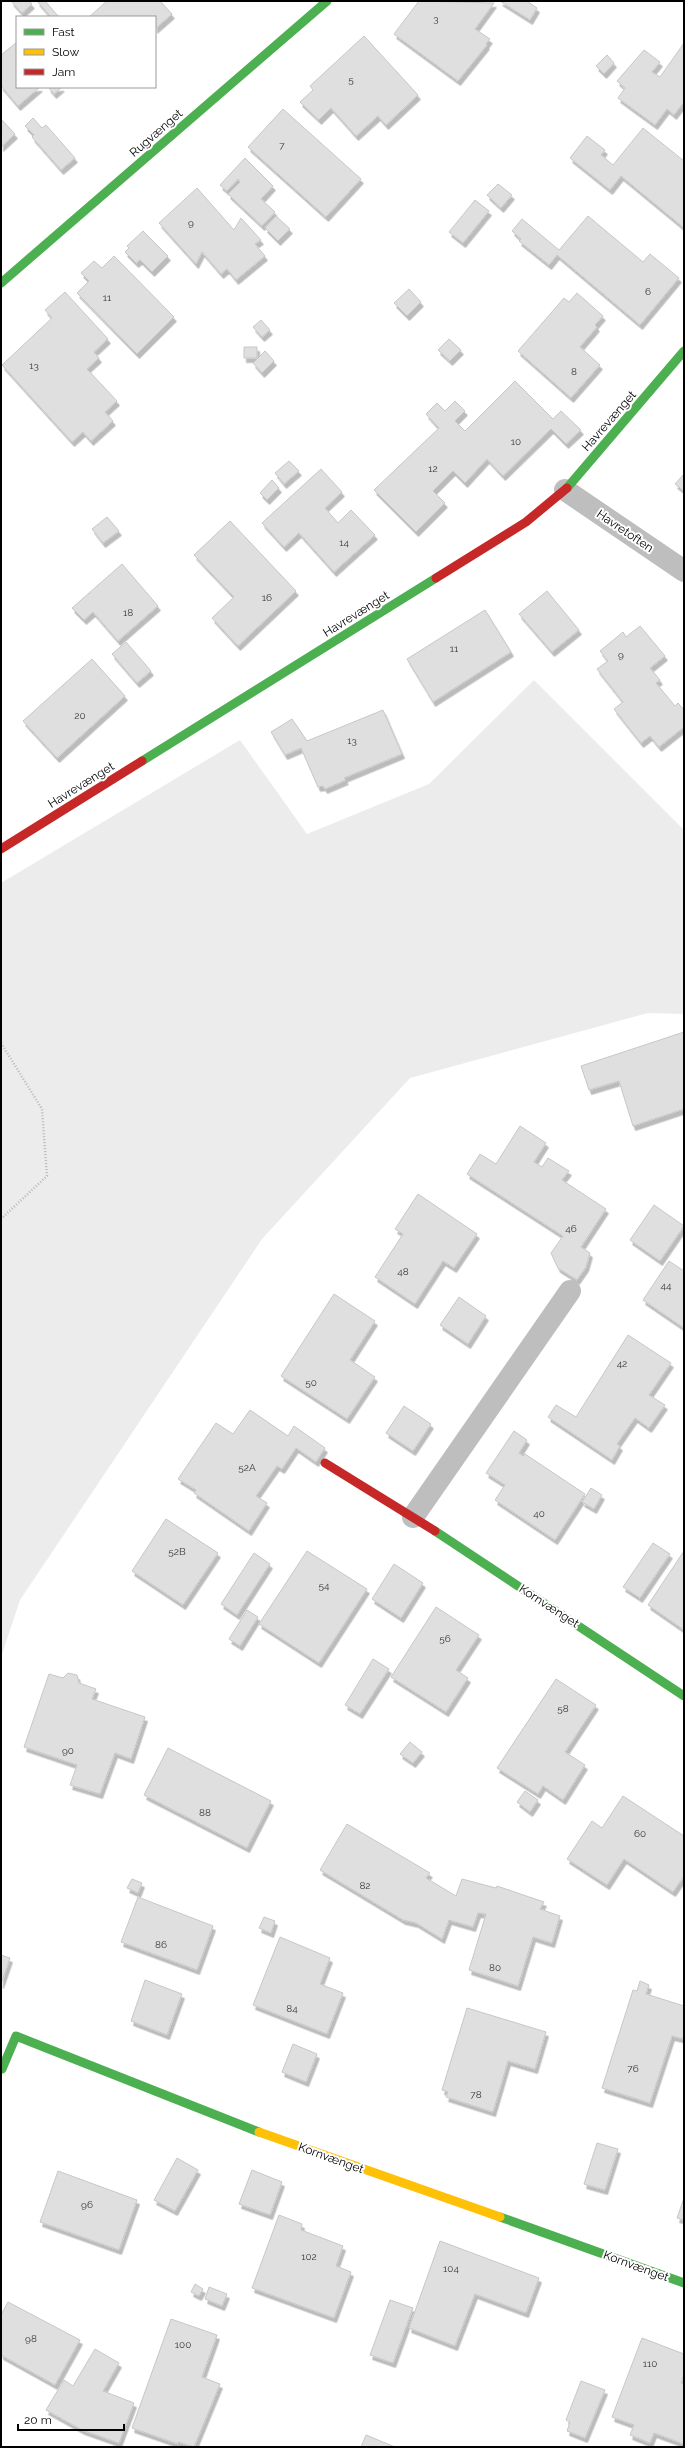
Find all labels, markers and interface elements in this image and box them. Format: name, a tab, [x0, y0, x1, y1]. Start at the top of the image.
house number: 3	[433, 13, 439, 24]
legend	[16, 16, 156, 88]
text: Fast	[52, 25, 75, 39]
text: Slow	[52, 45, 79, 59]
text: Jam	[52, 65, 75, 79]
house number: 5	[348, 74, 354, 85]
street label: Rugvænget	[127, 106, 185, 160]
house number: 7	[279, 140, 285, 151]
house number: 9	[188, 217, 194, 228]
house number: 6	[645, 286, 651, 297]
house number: 11	[103, 292, 112, 303]
house number: 13	[29, 360, 39, 371]
house number: 8	[571, 366, 577, 377]
street label: Havrevænget	[579, 388, 639, 454]
house number: 10	[511, 436, 521, 447]
house number: 12	[428, 463, 438, 474]
street label: Havretoften	[594, 507, 656, 555]
house number: 14	[339, 537, 349, 548]
street label: Havrevænget	[320, 588, 392, 640]
house number: 16	[262, 592, 272, 603]
house number: 18	[123, 607, 133, 618]
house number: 11	[450, 643, 459, 654]
house number: 9	[618, 649, 624, 660]
house number: 20	[74, 710, 86, 721]
house number: 13	[347, 735, 357, 746]
street label: Havrevænget	[45, 759, 117, 811]
house number: 46	[565, 1223, 577, 1234]
house number: 48	[397, 1266, 409, 1277]
house number: 44	[661, 1280, 672, 1291]
house number: 42	[617, 1358, 627, 1369]
house number: 50	[305, 1377, 317, 1388]
house number: 52A	[238, 1462, 256, 1473]
house number: 40	[533, 1508, 545, 1519]
house number: 52B	[168, 1546, 186, 1557]
house number: 54	[319, 1580, 330, 1591]
street label: Kornvænget	[517, 1582, 581, 1630]
house number: 56	[439, 1633, 451, 1644]
house number: 58	[557, 1703, 569, 1714]
house number: 90	[62, 1745, 74, 1756]
house number: 88	[199, 1807, 211, 1818]
house number: 60	[634, 1828, 646, 1839]
house number: 82	[359, 1880, 371, 1891]
house number: 86	[155, 1939, 167, 1950]
house number: 80	[489, 1962, 501, 1973]
house number: 84	[286, 2003, 298, 2014]
house number: 76	[627, 2063, 639, 2074]
house number: 78	[470, 2089, 482, 2100]
street label: Kornvænget	[296, 2140, 366, 2176]
house number: 96	[81, 2199, 93, 2210]
street label: Kornvænget	[601, 2248, 671, 2284]
house number: 102	[301, 2251, 317, 2262]
house number: 104	[443, 2263, 459, 2274]
house number: 98	[25, 2333, 37, 2344]
house number: 100	[175, 2339, 191, 2350]
house number: 110	[643, 2358, 657, 2369]
scale bar	[18, 2406, 124, 2432]
text: 20 m	[24, 2413, 52, 2427]

